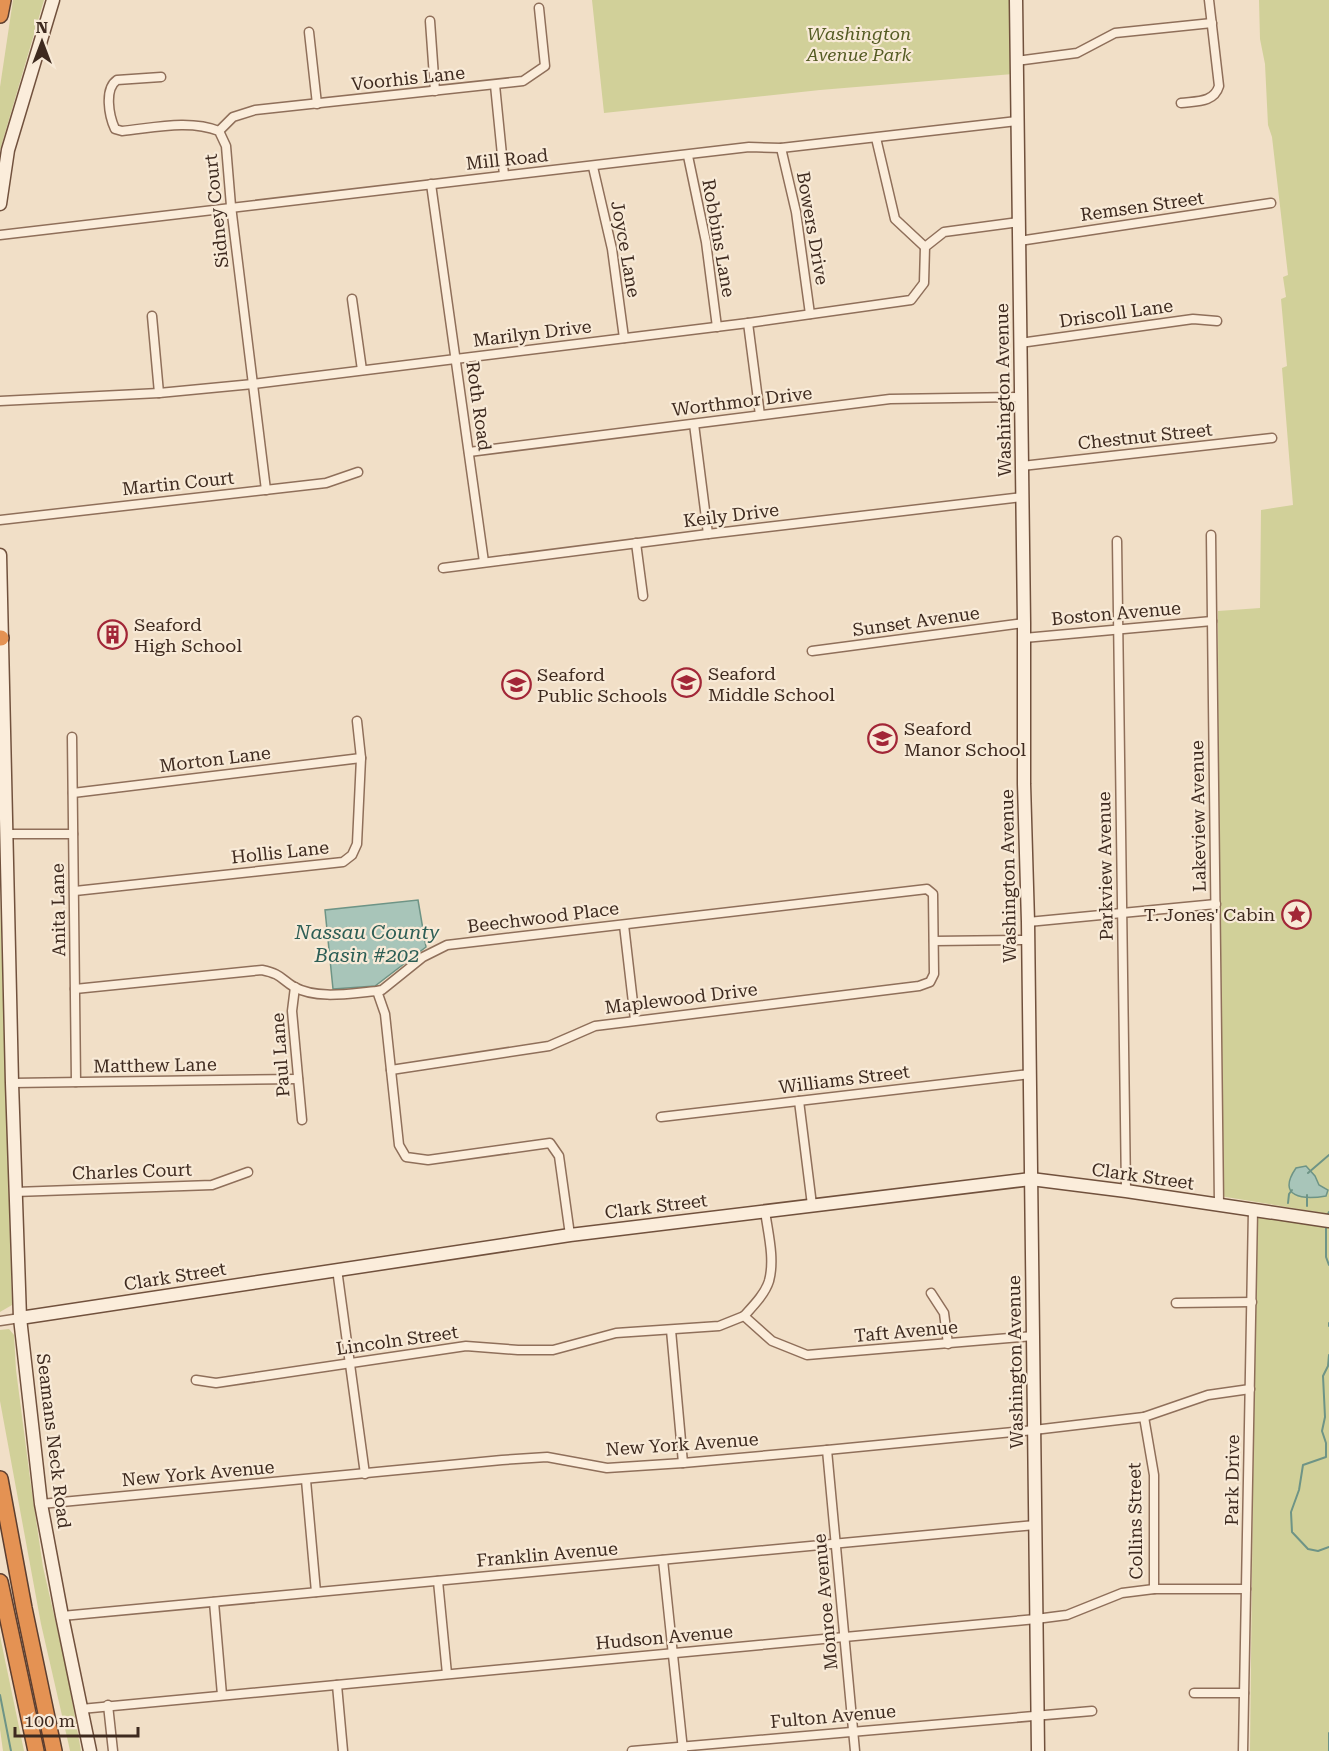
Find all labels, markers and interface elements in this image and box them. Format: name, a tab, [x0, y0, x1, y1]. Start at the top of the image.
north arrow	[12, 12, 72, 72]
text: N	[36, 18, 48, 37]
park label: Washington Avenue Park	[806, 23, 911, 65]
street label: Voorhis Lane	[350, 62, 466, 94]
street label: Mill Road	[465, 144, 550, 174]
street label: Sidney Court	[200, 153, 232, 269]
street label: Bowers Drive	[793, 170, 833, 286]
street label: Robbins Lane	[698, 177, 740, 299]
street label: Remsen Street	[1079, 187, 1205, 225]
street label: Joyce Lane	[607, 199, 645, 299]
street label: Driscoll Lane	[1058, 295, 1174, 331]
street label: Washington Avenue	[991, 303, 1015, 477]
street label: Marilyn Drive	[472, 315, 593, 351]
street label: Roth Road	[462, 360, 496, 453]
street label: Worthmor Drive	[671, 382, 813, 420]
street label: Chestnut Street	[1077, 418, 1214, 454]
street label: Martin Court	[121, 467, 235, 499]
street label: Keily Drive	[682, 499, 780, 531]
street label: Boston Avenue	[1050, 597, 1182, 629]
street label: Sunset Avenue	[851, 602, 981, 640]
place label: Seaford High School	[134, 614, 242, 656]
building icon: Seaford High School	[97, 618, 129, 650]
place label: Seaford Middle School	[708, 663, 835, 705]
place label: Seaford Public Schools	[537, 664, 667, 706]
school or university icon: Seaford Middle School	[671, 667, 703, 699]
school or university icon: Seaford Public Schools	[500, 668, 532, 700]
place label: Seaford Manor School	[904, 718, 1027, 760]
school or university icon: Seaford Manor School	[867, 722, 899, 754]
street label: Lakeview Avenue	[1186, 740, 1210, 892]
street label: Morton Lane	[158, 742, 272, 776]
street label: Washington Avenue	[996, 789, 1020, 963]
street label: Parkview Avenue	[1093, 791, 1117, 941]
street label: Hollis Lane	[230, 836, 330, 868]
street label: Anita Lane	[47, 863, 69, 957]
street label: Beechwood Place	[466, 897, 620, 937]
place icon: T. Jones' Cabin	[1280, 898, 1312, 930]
place label: T. Jones' Cabin	[1144, 904, 1275, 925]
water label: Nassau County Basin #202	[294, 920, 440, 967]
street label: Maplewood Drive	[604, 978, 759, 1018]
street label: Paul Lane	[267, 1012, 293, 1098]
street label: Matthew Lane	[93, 1053, 217, 1077]
street label: Williams Street	[777, 1061, 911, 1097]
street label: Charles Court	[72, 1158, 193, 1184]
street label: Clark Street	[1090, 1158, 1196, 1194]
street label: Clark Street	[603, 1189, 709, 1223]
street label: Clark Street	[122, 1258, 228, 1294]
street label: Washington Avenue	[1003, 1275, 1027, 1449]
street label: Taft Avenue	[853, 1316, 959, 1346]
street label: Lincoln Street	[335, 1321, 460, 1359]
street label: Seamans Neck Road	[33, 1352, 75, 1530]
street label: New York Avenue	[605, 1428, 759, 1460]
street label: Park Drive	[1221, 1434, 1243, 1526]
street label: New York Avenue	[121, 1456, 275, 1490]
street label: Collins Street	[1123, 1462, 1147, 1580]
street label: Monroe Avenue	[809, 1533, 841, 1671]
street label: Franklin Avenue	[475, 1537, 619, 1571]
street label: Hudson Avenue	[594, 1621, 734, 1653]
scale bar	[15, 1700, 138, 1738]
street label: Fulton Avenue	[769, 1700, 897, 1732]
text: 100 m	[24, 1710, 75, 1731]

